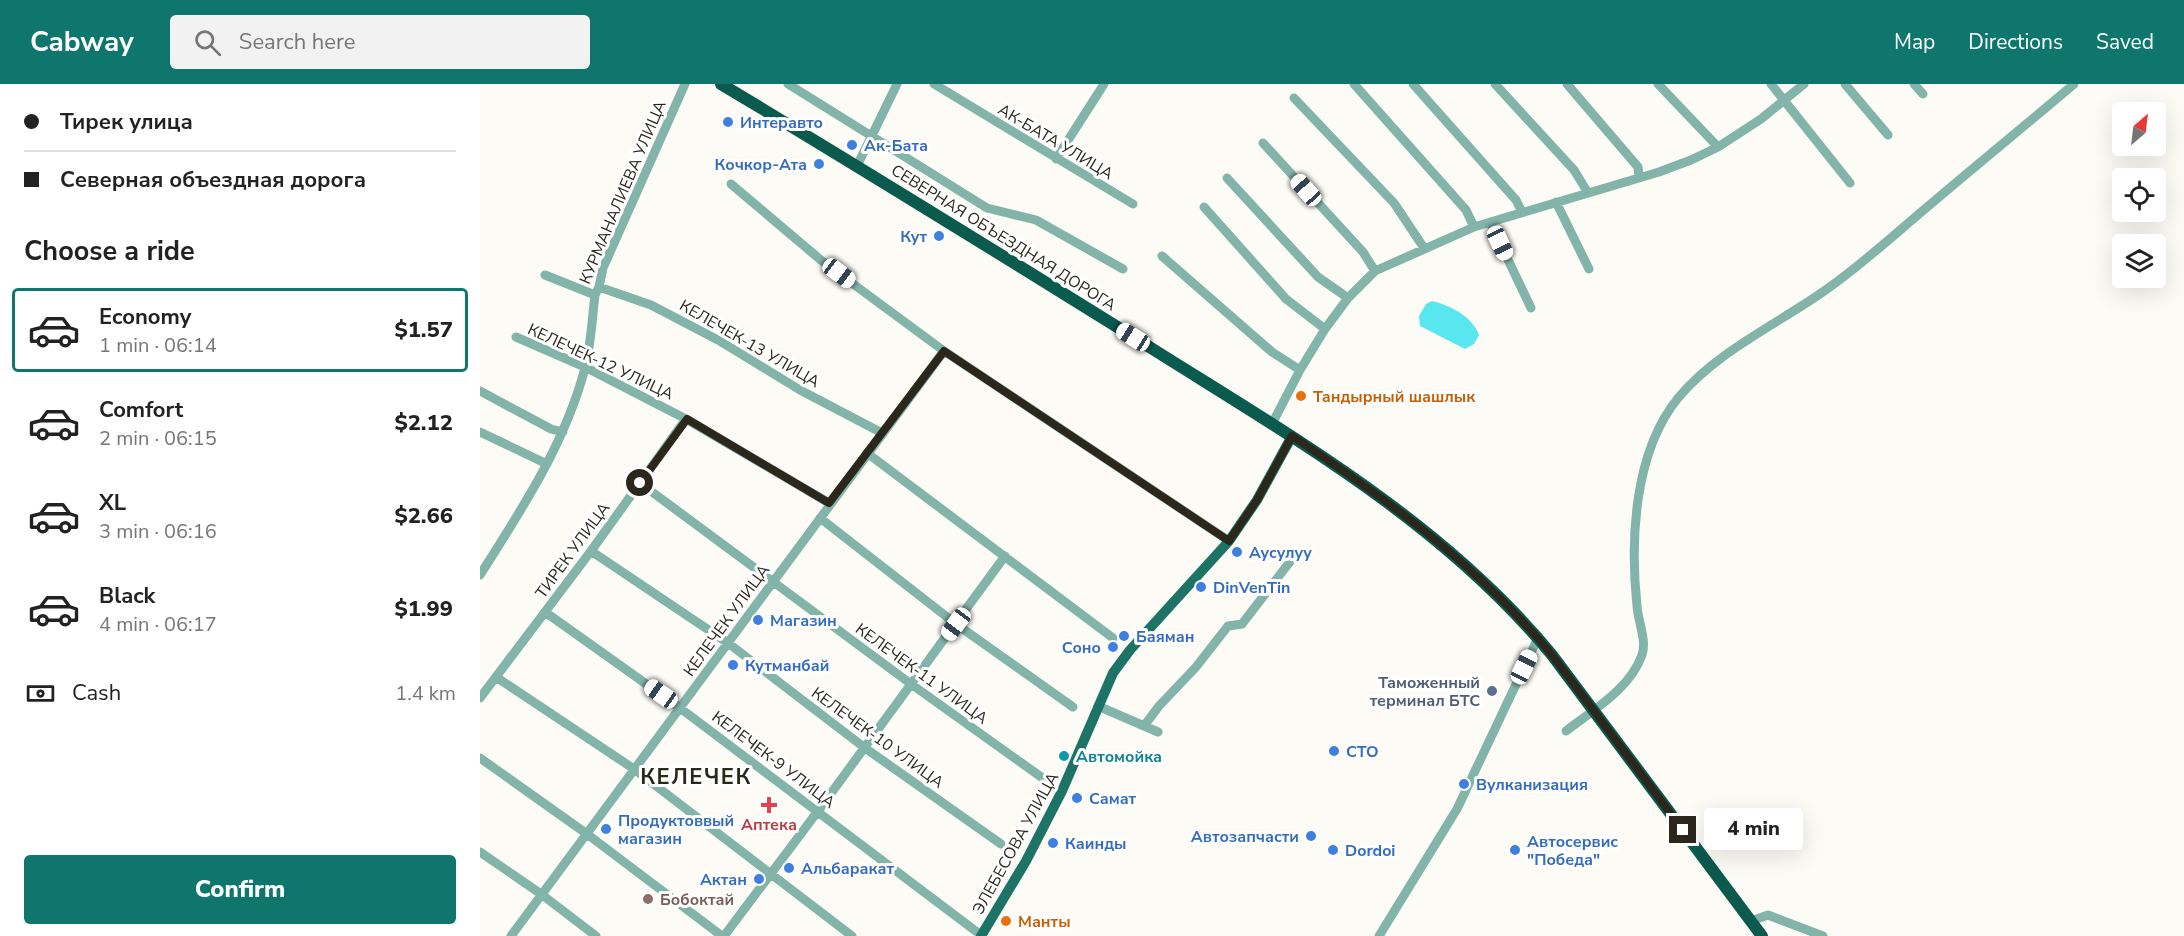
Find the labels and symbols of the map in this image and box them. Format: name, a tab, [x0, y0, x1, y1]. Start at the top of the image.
street label: КУРМАНАЛИЕВА УЛИЦА	[574, 97, 672, 288]
street label: АК-БАТА УЛИЦА	[994, 99, 1118, 185]
north arrow	[2112, 102, 2166, 156]
place label: Интеравто	[740, 112, 823, 134]
marker: Интеравто	[721, 115, 735, 129]
place label: Ак-Бата	[864, 135, 928, 157]
marker: Ак-Бата	[845, 138, 859, 152]
place label: Кочкор-Ата	[715, 154, 807, 176]
marker: Кочкор-Ата	[812, 157, 826, 171]
street label: СЕВЕРНАЯ ОБЪЕЗДНАЯ ДОРОГА	[887, 159, 1120, 317]
car	[1287, 171, 1325, 209]
car	[1484, 223, 1516, 263]
place label: Кут	[900, 226, 927, 248]
marker: Кут	[932, 229, 946, 243]
car	[819, 255, 859, 291]
street label: КЕЛЕЧЕК-13 УЛИЦА	[675, 295, 824, 393]
street label: КЕЛЕЧЕК-12 УЛИЦА	[524, 318, 677, 406]
car	[1113, 320, 1153, 354]
place label: Тандырный шашлык	[1313, 386, 1476, 408]
marker: Тандырный шашлык	[1294, 389, 1308, 403]
route start	[626, 469, 653, 496]
street label: ТИРЕК УЛИЦА	[531, 498, 615, 603]
place label: Аусулуу	[1249, 542, 1312, 564]
marker: Аусулуу	[1230, 545, 1244, 559]
street label: КЕЛЕЧЕК УЛИЦА	[679, 560, 775, 681]
place label: DinVenTin	[1213, 577, 1290, 599]
marker: DinVenTin	[1194, 580, 1208, 594]
car	[938, 604, 974, 644]
place label: Магазин	[770, 610, 837, 632]
marker: Магазин	[751, 613, 765, 627]
street label: КЕЛЕЧЕК-11 УЛИЦА	[851, 618, 992, 730]
place label: Баяман	[1136, 626, 1194, 648]
marker: Баяман	[1117, 629, 1131, 643]
place label: Соно	[1062, 637, 1101, 659]
marker: Соно	[1106, 640, 1120, 654]
car	[1508, 647, 1540, 687]
place label: Кутманбай	[745, 655, 829, 677]
marker: Кутманбай	[726, 658, 740, 672]
place label: Таможенный терминал БТС	[1370, 672, 1480, 712]
car	[641, 676, 681, 712]
street label: КЕЛЕЧЕК-10 УЛИЦА	[807, 682, 948, 794]
marker: Таможенный терминал БТС	[1485, 684, 1499, 698]
street label: КЕЛЕЧЕК-9 УЛИЦА	[707, 706, 840, 814]
place label: СТО	[1346, 741, 1379, 763]
marker: СТО	[1327, 744, 1341, 758]
place label: Автомойка	[1076, 746, 1162, 768]
marker: Автомойка	[1057, 749, 1071, 763]
district label: КЕЛЕЧЕК	[640, 762, 752, 792]
street label: ЭЛЕБЕСОВА УЛИЦА	[968, 768, 1064, 919]
place label: Вулканизация	[1476, 774, 1588, 796]
marker: Вулканизация	[1457, 777, 1471, 791]
place label: Самат	[1089, 788, 1137, 810]
marker: Самат	[1070, 791, 1084, 805]
marker: Аптека	[762, 798, 776, 812]
callout: 4 min	[1704, 809, 1803, 851]
place label: Продуктоввый магазин	[618, 810, 734, 850]
place label: Аптека	[741, 814, 797, 836]
route end	[1669, 816, 1696, 843]
marker: Продуктоввый магазин	[599, 822, 613, 836]
place label: Автозапчасти	[1191, 826, 1299, 848]
marker: Автозапчасти	[1304, 829, 1318, 843]
place label: Автосервис "Победа"	[1527, 831, 1618, 871]
place label: Каинды	[1065, 833, 1126, 855]
marker: Каинды	[1046, 836, 1060, 850]
place label: Dordoi	[1345, 840, 1395, 862]
marker: Dordoi	[1326, 843, 1340, 857]
marker: Автосервис "Победа"	[1508, 843, 1522, 857]
place label: Альбаракат	[801, 858, 894, 880]
marker: Альбаракат	[782, 861, 796, 875]
place label: Актан	[700, 869, 747, 891]
marker: Актан	[752, 872, 766, 886]
place label: Бобоктай	[660, 889, 734, 911]
marker: Бобоктай	[641, 892, 655, 906]
place label: Манты	[1018, 911, 1071, 933]
marker: Манты	[999, 914, 1013, 928]

